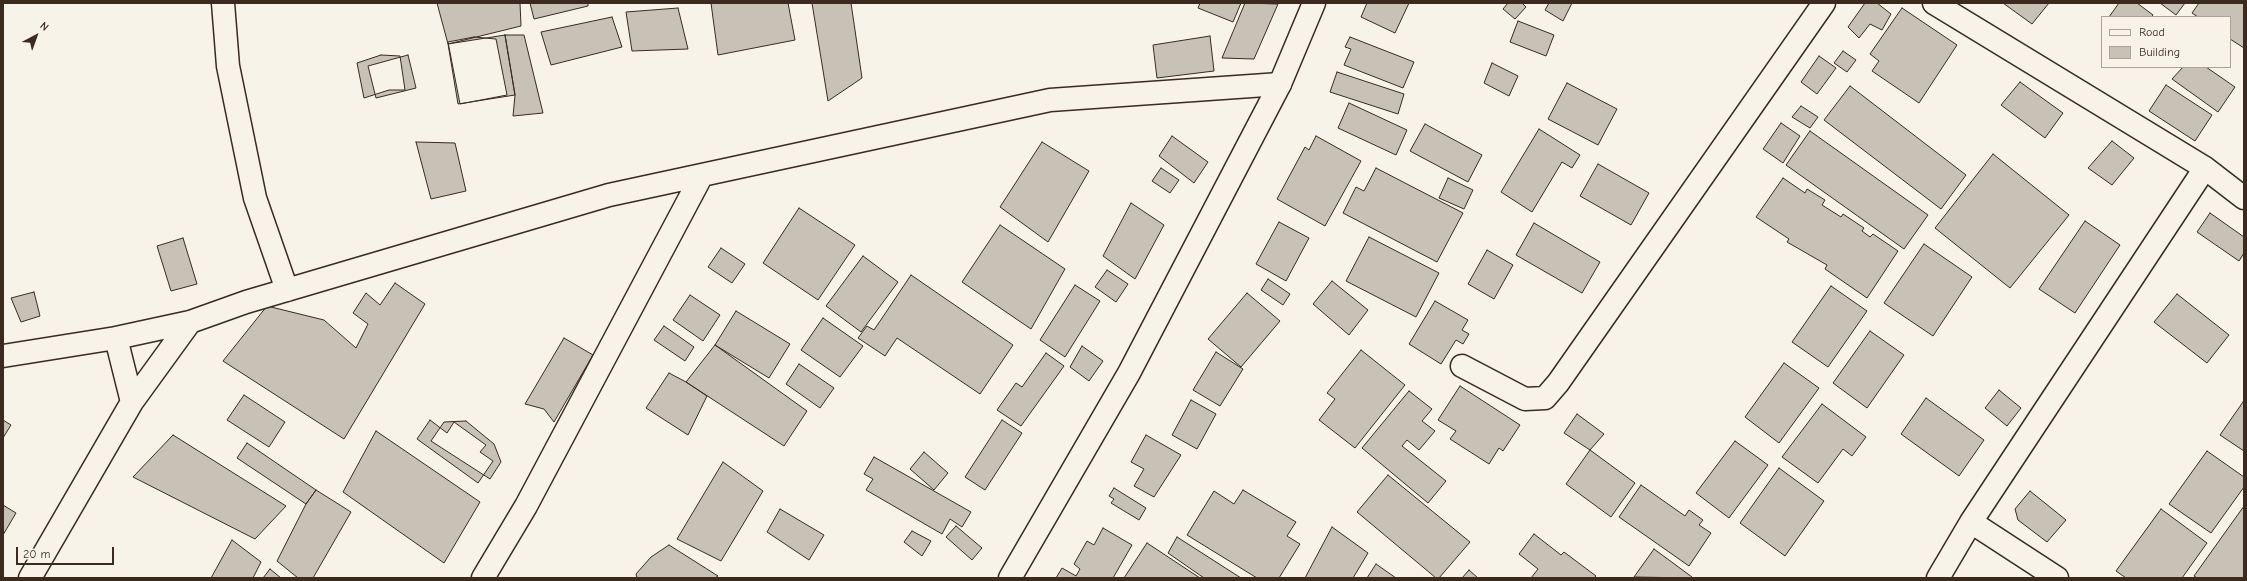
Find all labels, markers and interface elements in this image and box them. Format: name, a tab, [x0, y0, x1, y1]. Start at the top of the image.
north arrow	[16, 16, 56, 56]
legend	[2101, 16, 2231, 68]
text: N	[37, 19, 51, 34]
text: Road	[2139, 25, 2165, 39]
text: Building	[2139, 45, 2180, 59]
scale bar	[18, 539, 116, 565]
text: 20 m	[23, 547, 51, 561]

